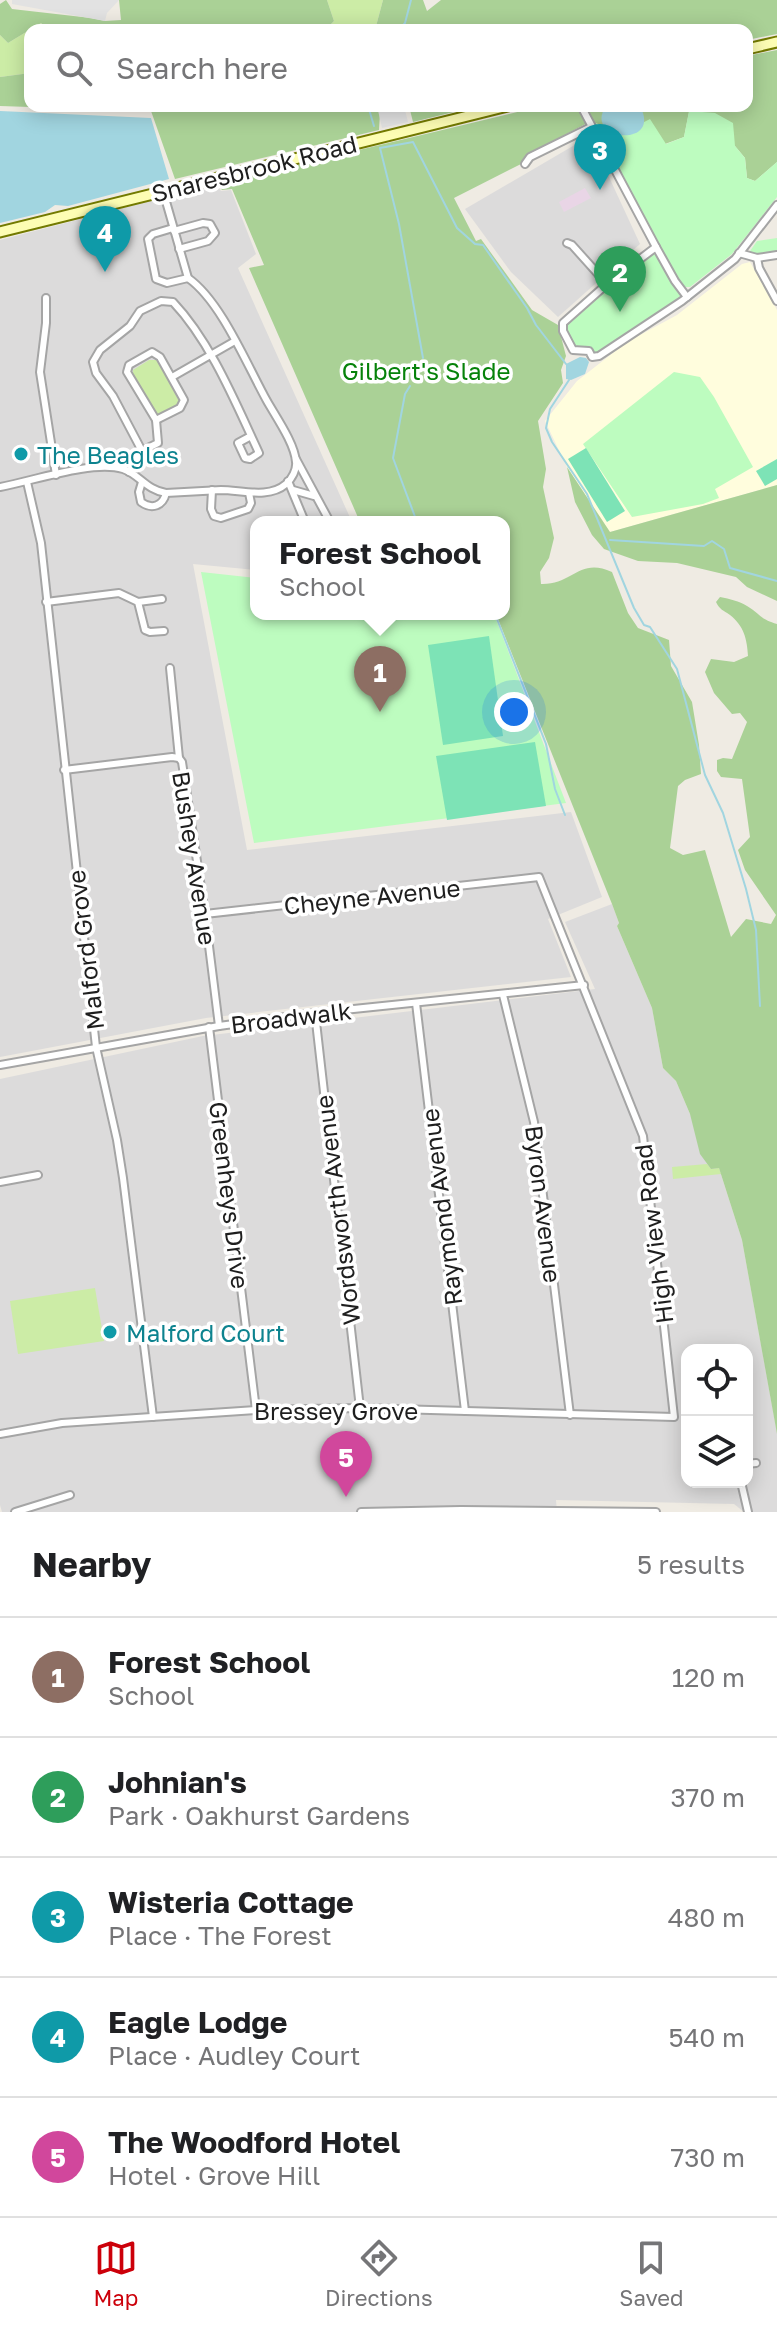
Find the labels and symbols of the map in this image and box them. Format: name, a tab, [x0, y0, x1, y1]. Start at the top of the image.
pin: 3	[574, 124, 626, 190]
street label: Snaresbrook Road	[148, 128, 360, 208]
pin: 4	[79, 206, 131, 272]
pin: 2	[594, 246, 646, 312]
park label: Gilbert's Slade	[342, 356, 510, 385]
place label: The Beagles	[37, 440, 179, 469]
marker: The Beagles	[12, 445, 30, 463]
pin: 1	[354, 646, 406, 712]
your location	[494, 692, 534, 732]
street label: Bushey Avenue	[167, 769, 223, 947]
street label: Malford Grove	[61, 868, 109, 1032]
street label: Cheyne Avenue	[282, 872, 462, 920]
street label: Broadwalk	[229, 995, 353, 1039]
street label: Wordsworth Avenue	[308, 1093, 366, 1327]
street label: Greenheys Drive	[204, 1100, 256, 1290]
street label: Raymond Avenue	[415, 1107, 467, 1307]
street label: Byron Avenue	[520, 1124, 568, 1284]
street label: High View Road	[628, 1143, 678, 1325]
place label: Malford Court	[126, 1318, 285, 1347]
marker: Malford Court	[101, 1323, 119, 1341]
street label: Bressey Grove	[254, 1396, 418, 1425]
pin: 5	[320, 1431, 372, 1497]

